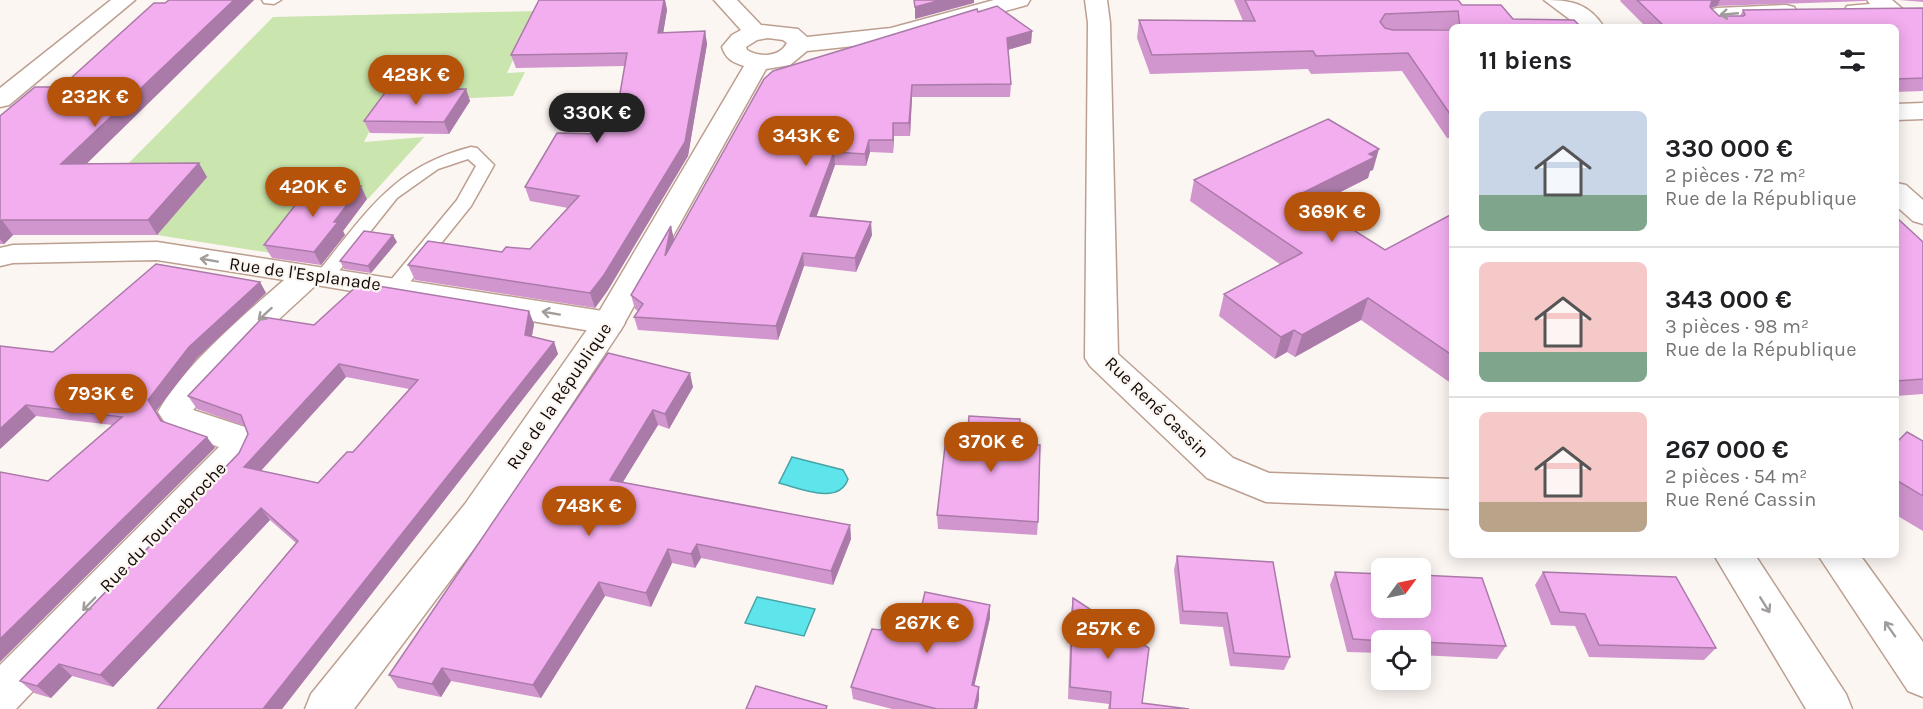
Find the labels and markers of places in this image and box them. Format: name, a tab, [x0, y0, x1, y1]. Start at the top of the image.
pin: 428K €	[367, 55, 465, 106]
pin: 232K €	[46, 77, 144, 128]
pin: 330K €	[548, 93, 646, 144]
pin: 343K €	[757, 116, 855, 167]
pin: 420K €	[264, 167, 362, 218]
pin: 369K €	[1283, 192, 1381, 243]
pin: 793K €	[52, 374, 150, 425]
pin: 370K €	[942, 422, 1040, 473]
pin: 748K €	[540, 486, 638, 537]
pin: 267K €	[878, 603, 976, 654]
pin: 257K €	[1059, 609, 1157, 660]

